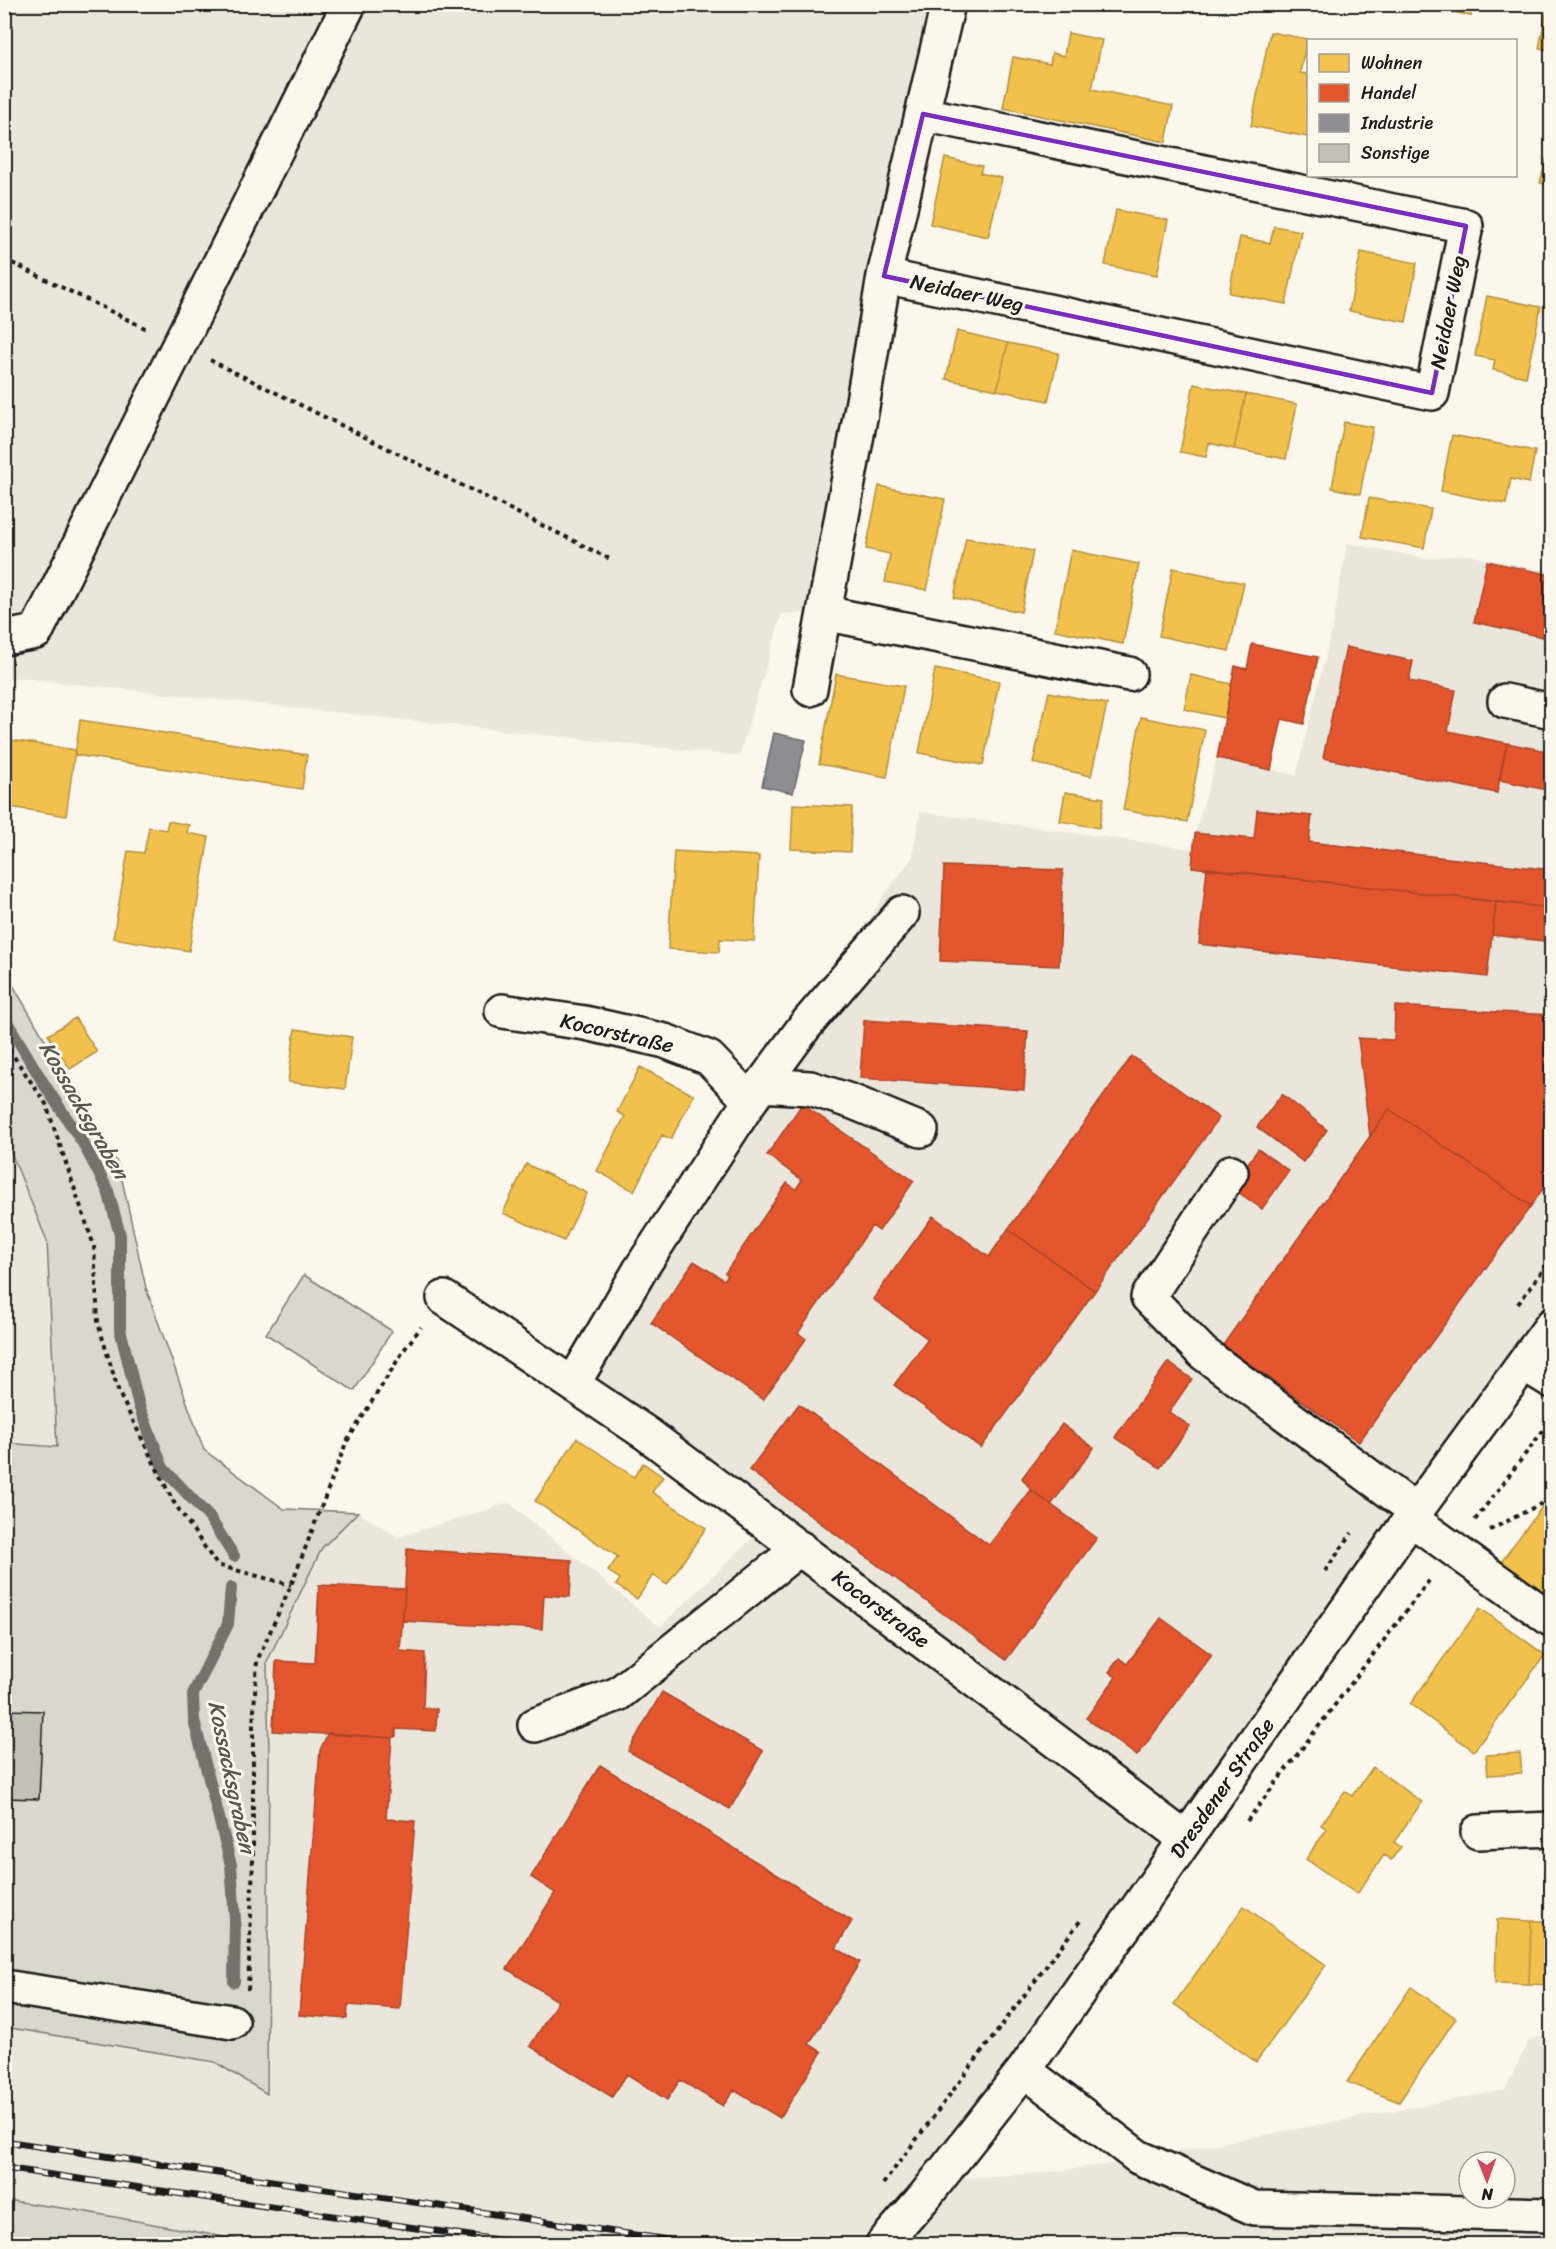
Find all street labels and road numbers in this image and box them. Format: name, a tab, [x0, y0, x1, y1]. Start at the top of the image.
street label: Neidaer Weg	[1418, 252, 1478, 372]
street label: Neidaer Weg	[907, 262, 1027, 324]
street label: Kocorstraße	[556, 1002, 678, 1065]
street label: Kocorstraße	[823, 1559, 939, 1659]
street label: Dresdener Straße	[1159, 1709, 1285, 1867]

